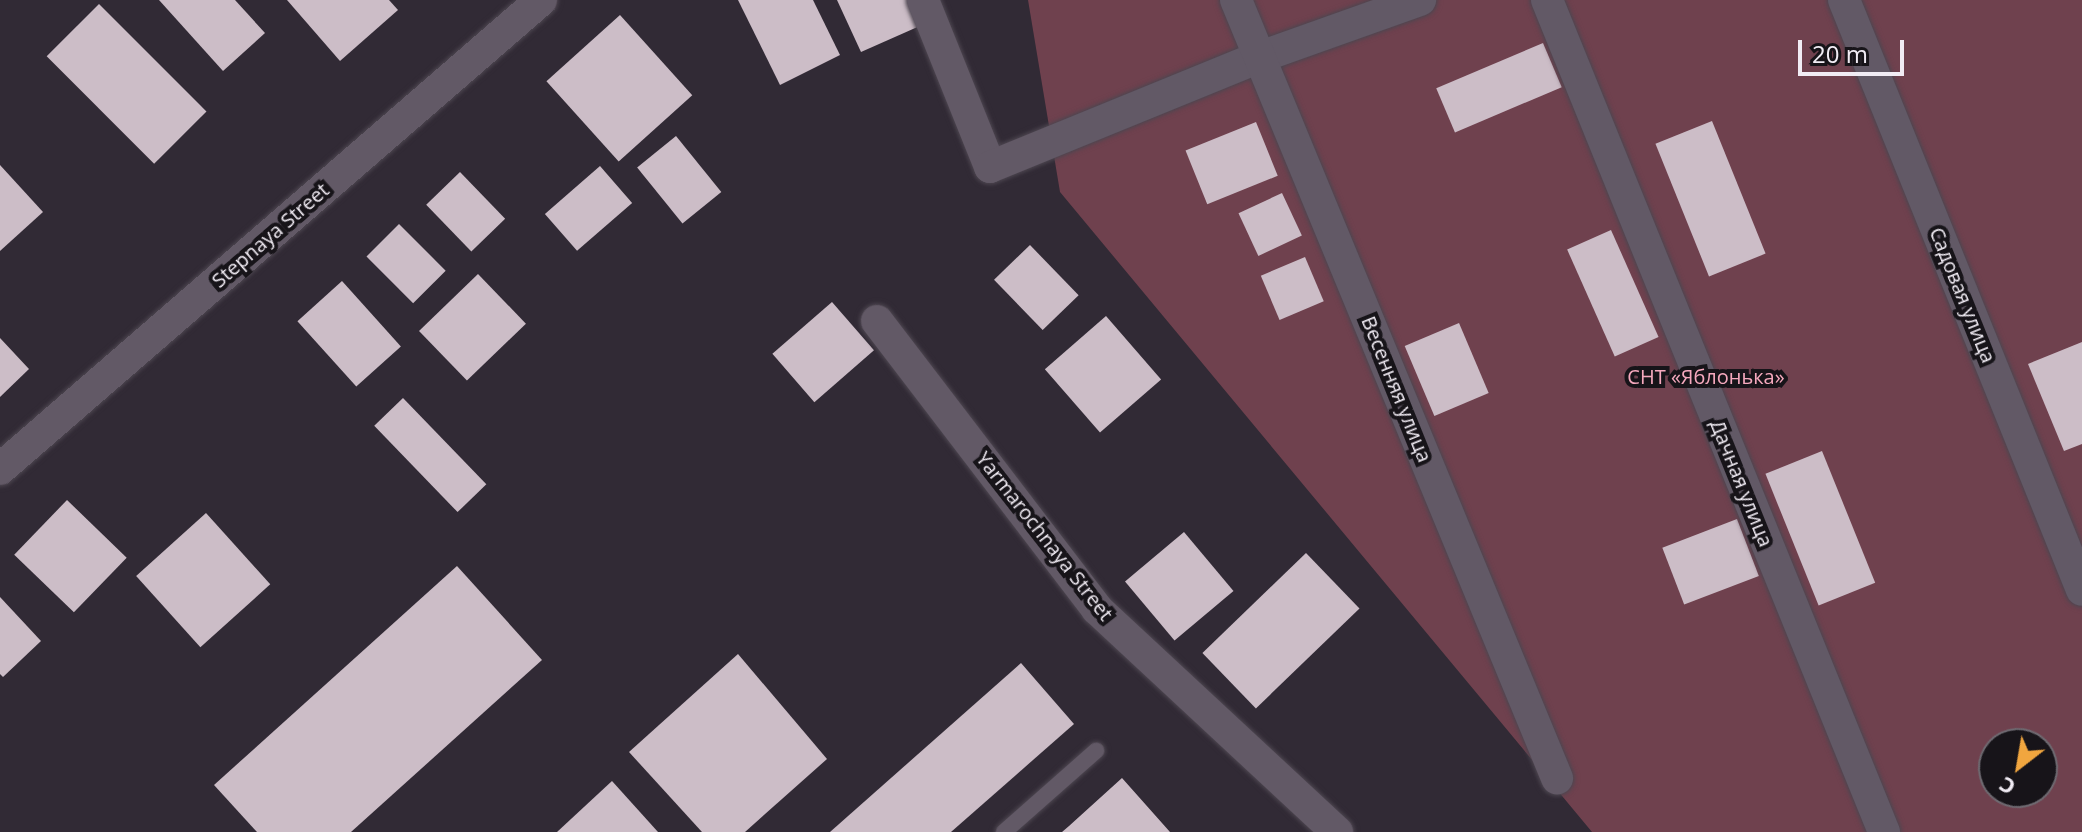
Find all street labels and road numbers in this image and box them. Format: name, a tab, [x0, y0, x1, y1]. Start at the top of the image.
street label: Stepnaya Street	[207, 178, 333, 292]
street label: Садовая улица	[1925, 224, 2001, 366]
street label: Весенняя улица	[1357, 312, 1437, 466]
street label: Дачная улица	[1706, 416, 1778, 550]
street label: Yarmarochnaya Street	[972, 447, 1118, 625]

